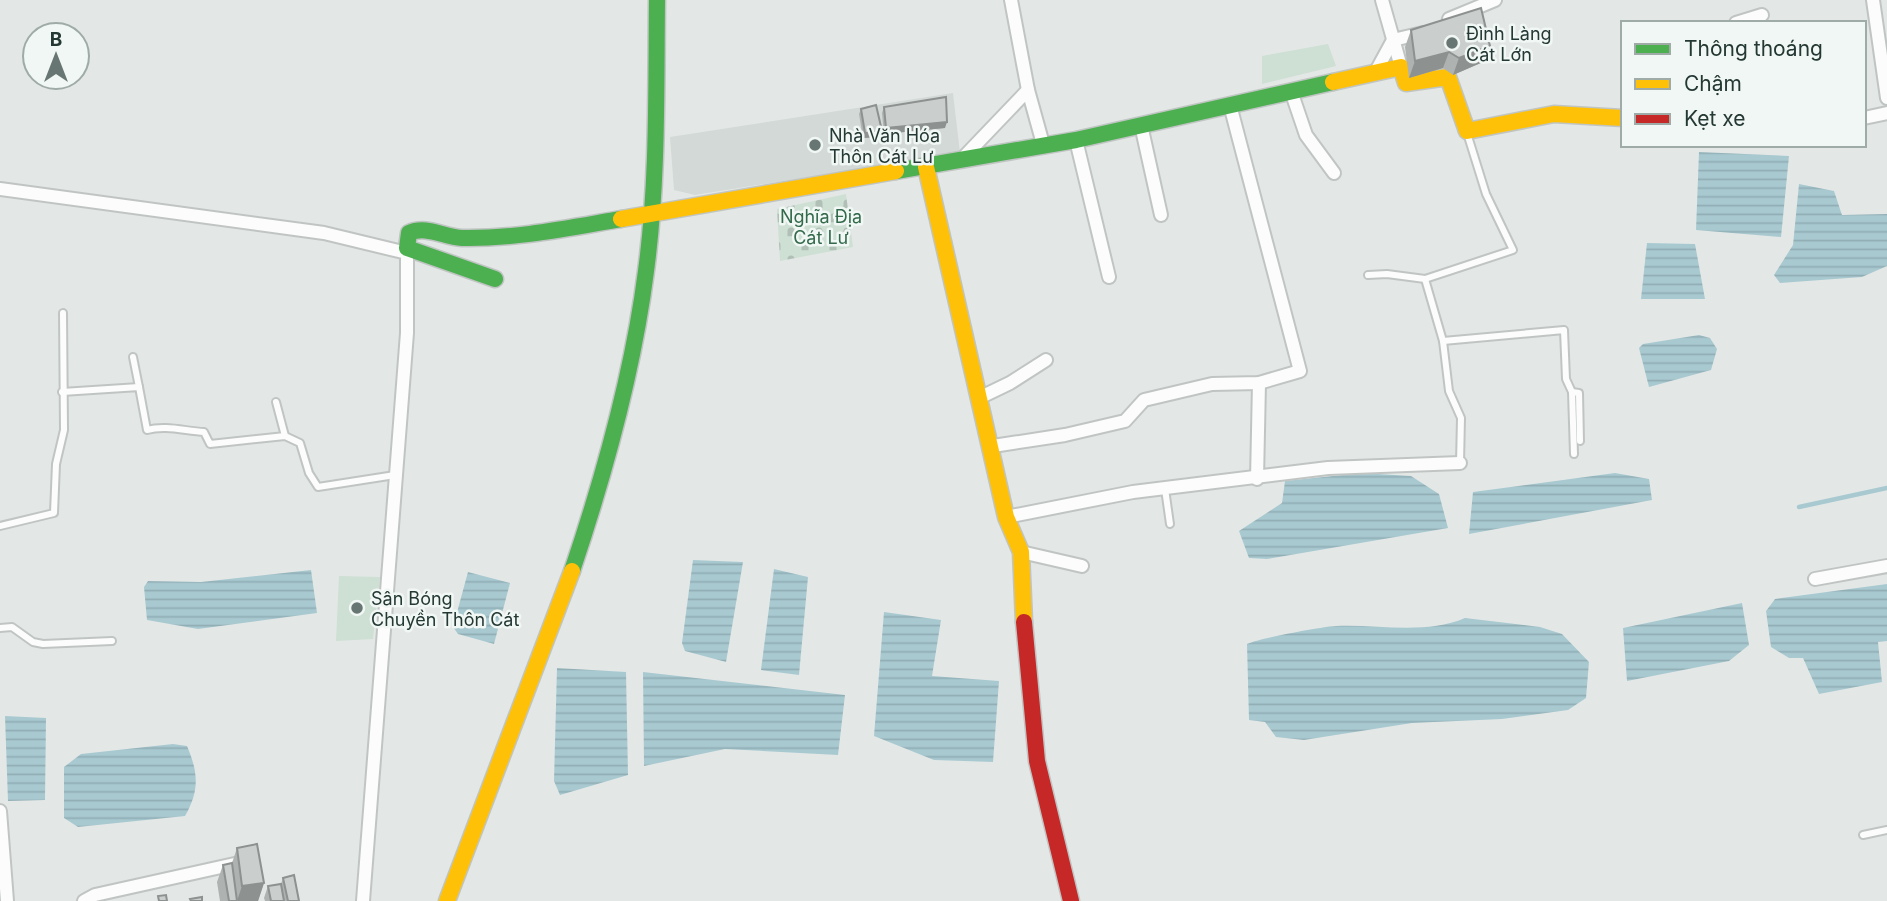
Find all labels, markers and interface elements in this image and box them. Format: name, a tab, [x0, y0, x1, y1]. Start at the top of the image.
north arrow	[21, 21, 91, 91]
legend	[1621, 21, 1866, 147]
place label: Đình Làng Cát Lớn	[1466, 23, 1552, 65]
text: B	[50, 28, 62, 51]
marker: Đình Làng Cát Lớn	[1444, 35, 1460, 51]
text: Thông thoáng	[1684, 36, 1823, 61]
text: Chậm	[1684, 71, 1742, 96]
text: Kẹt xe	[1684, 106, 1746, 131]
place label: Nhà Văn Hóa Thôn Cát Lư	[829, 125, 940, 167]
marker: Nhà Văn Hóa Thôn Cát Lư	[807, 137, 823, 153]
park label: Nghĩa Địa Cát Lư	[780, 206, 862, 248]
place label: Sân Bóng Chuyền Thôn Cát	[371, 588, 519, 630]
marker: Sân Bóng Chuyền Thôn Cát	[349, 600, 365, 616]

